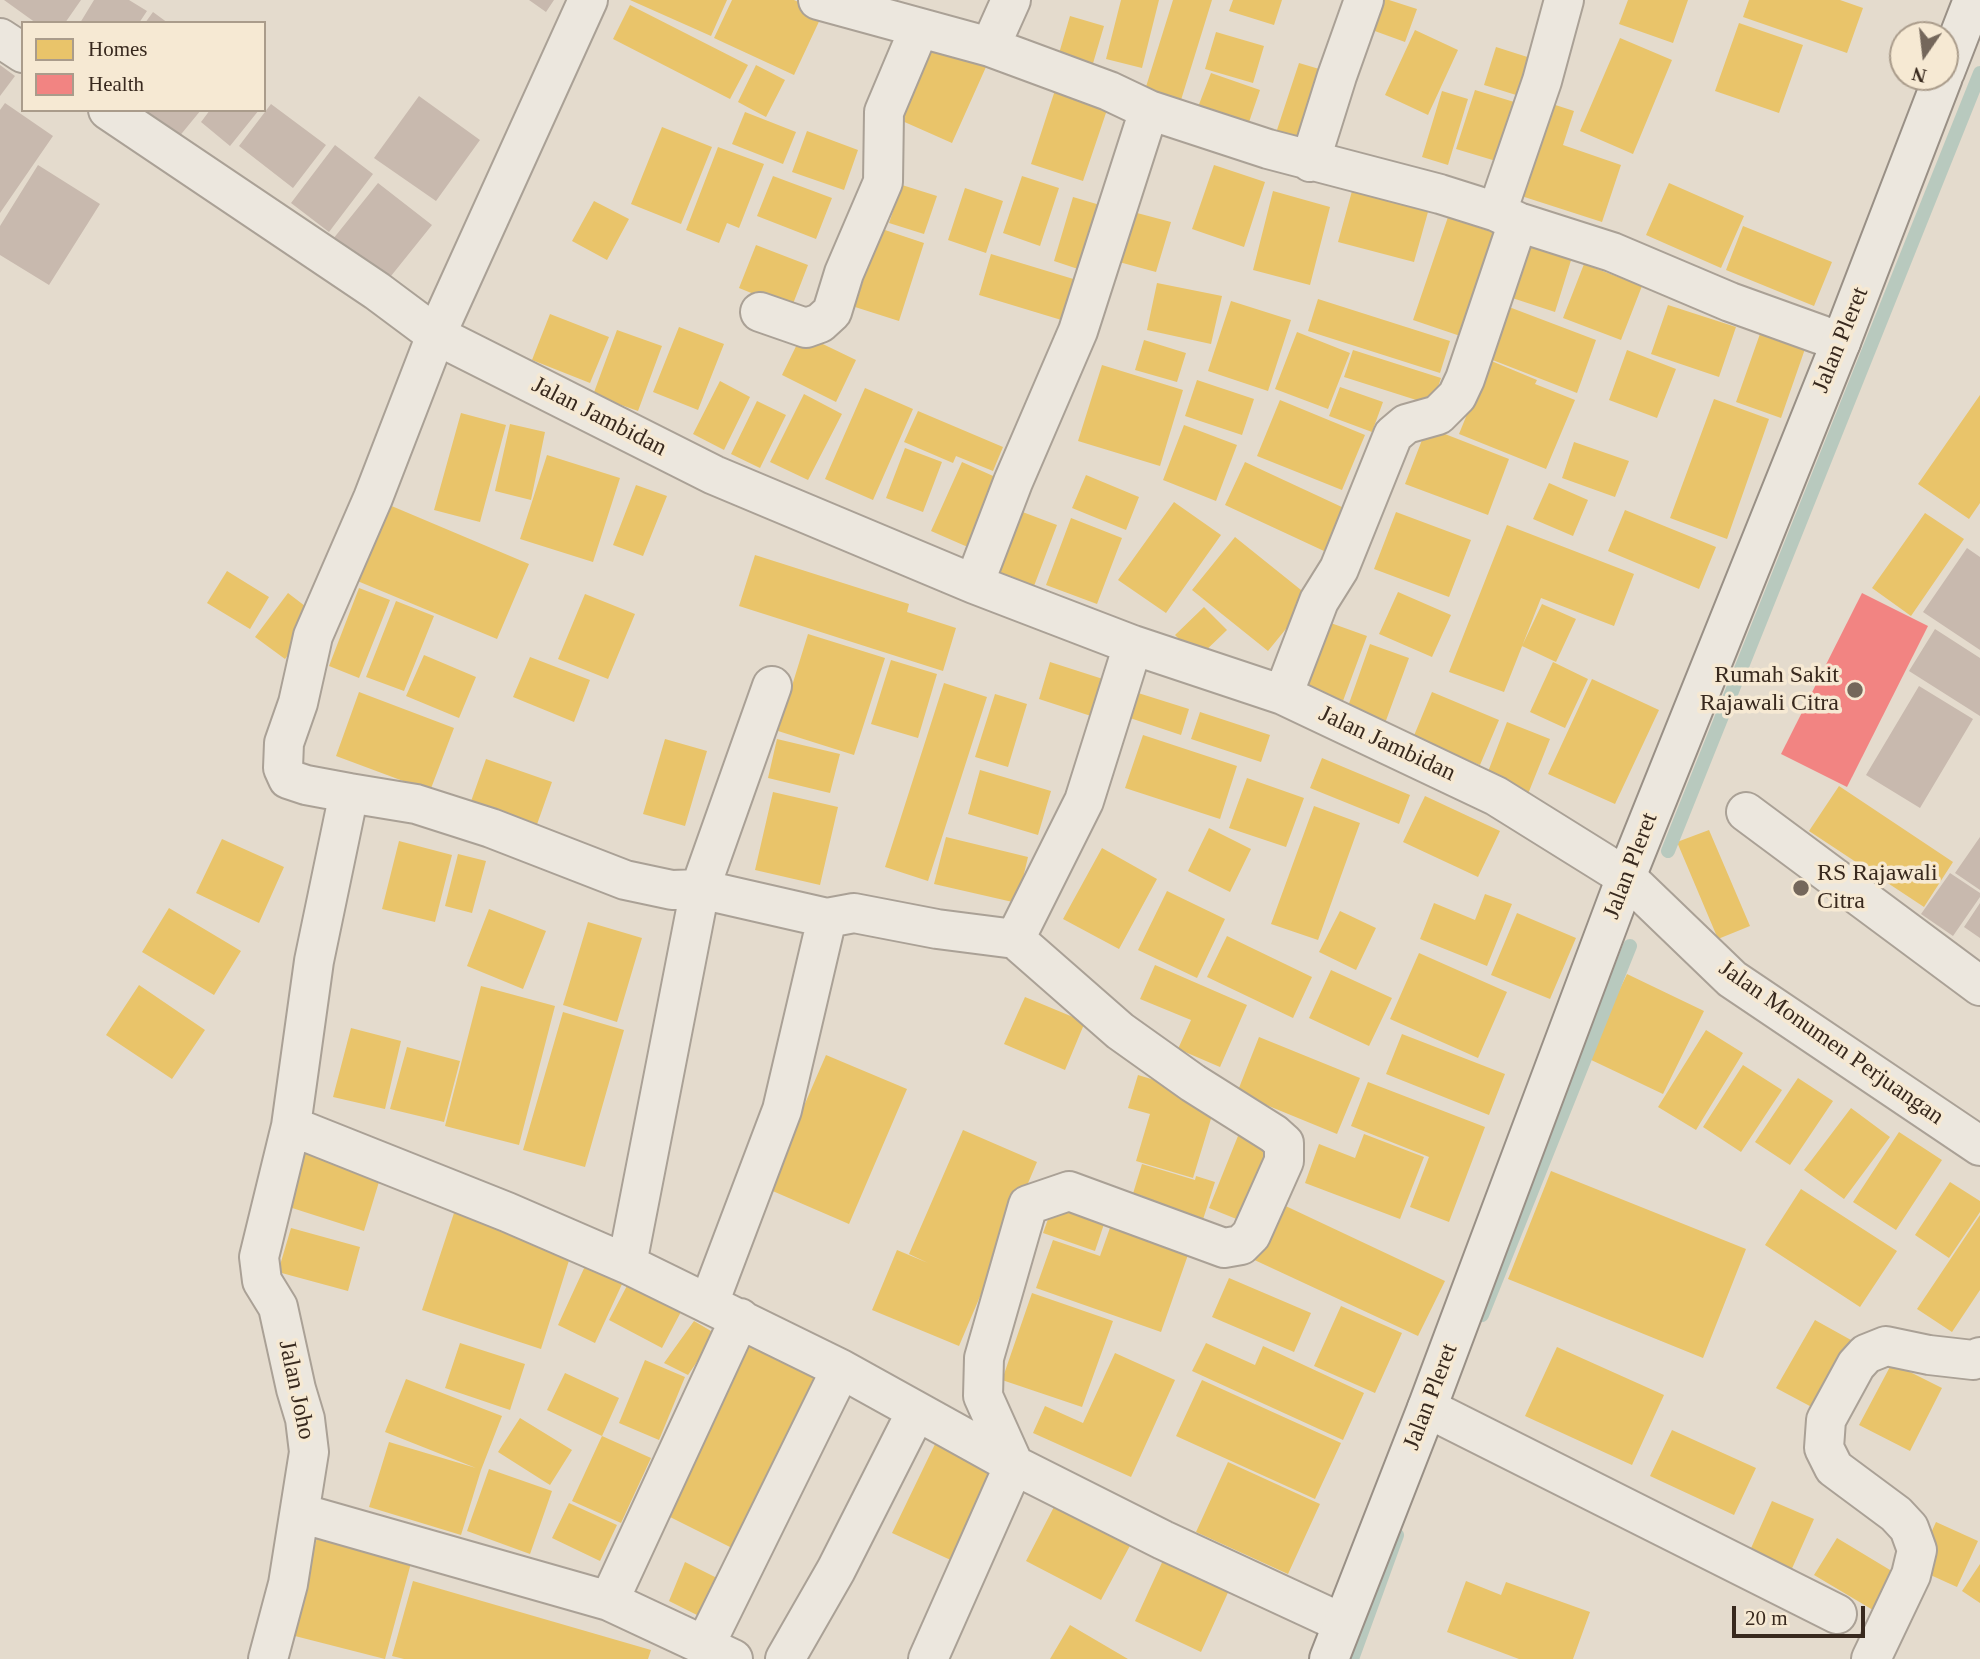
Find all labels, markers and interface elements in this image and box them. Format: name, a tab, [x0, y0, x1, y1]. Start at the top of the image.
legend	[21, 21, 266, 112]
north arrow	[1889, 21, 1959, 91]
text: Homes	[88, 37, 148, 61]
text: N	[1910, 63, 1928, 87]
text: Health	[88, 72, 144, 96]
street label: Jalan Pleret	[1807, 283, 1875, 397]
street label: Jalan Jambidan	[527, 371, 671, 463]
place label: Rumah Sakit Rajawali Citra	[1700, 662, 1839, 718]
marker: Rumah Sakit Rajawali Citra	[1845, 680, 1865, 700]
street label: Jalan Jambidan	[1314, 700, 1460, 788]
street label: Jalan Pleret	[1598, 809, 1664, 923]
place label: RS Rajawali Citra	[1817, 860, 1938, 916]
marker: RS Rajawali Citra	[1791, 878, 1811, 898]
street label: Jalan Monumen Perjuangan	[1713, 954, 1949, 1132]
street label: Jalan Joho	[271, 1338, 321, 1442]
street label: Jalan Pleret	[1398, 1340, 1464, 1454]
scale bar	[1735, 1592, 1868, 1636]
text: 20 m	[1745, 1606, 1788, 1630]

